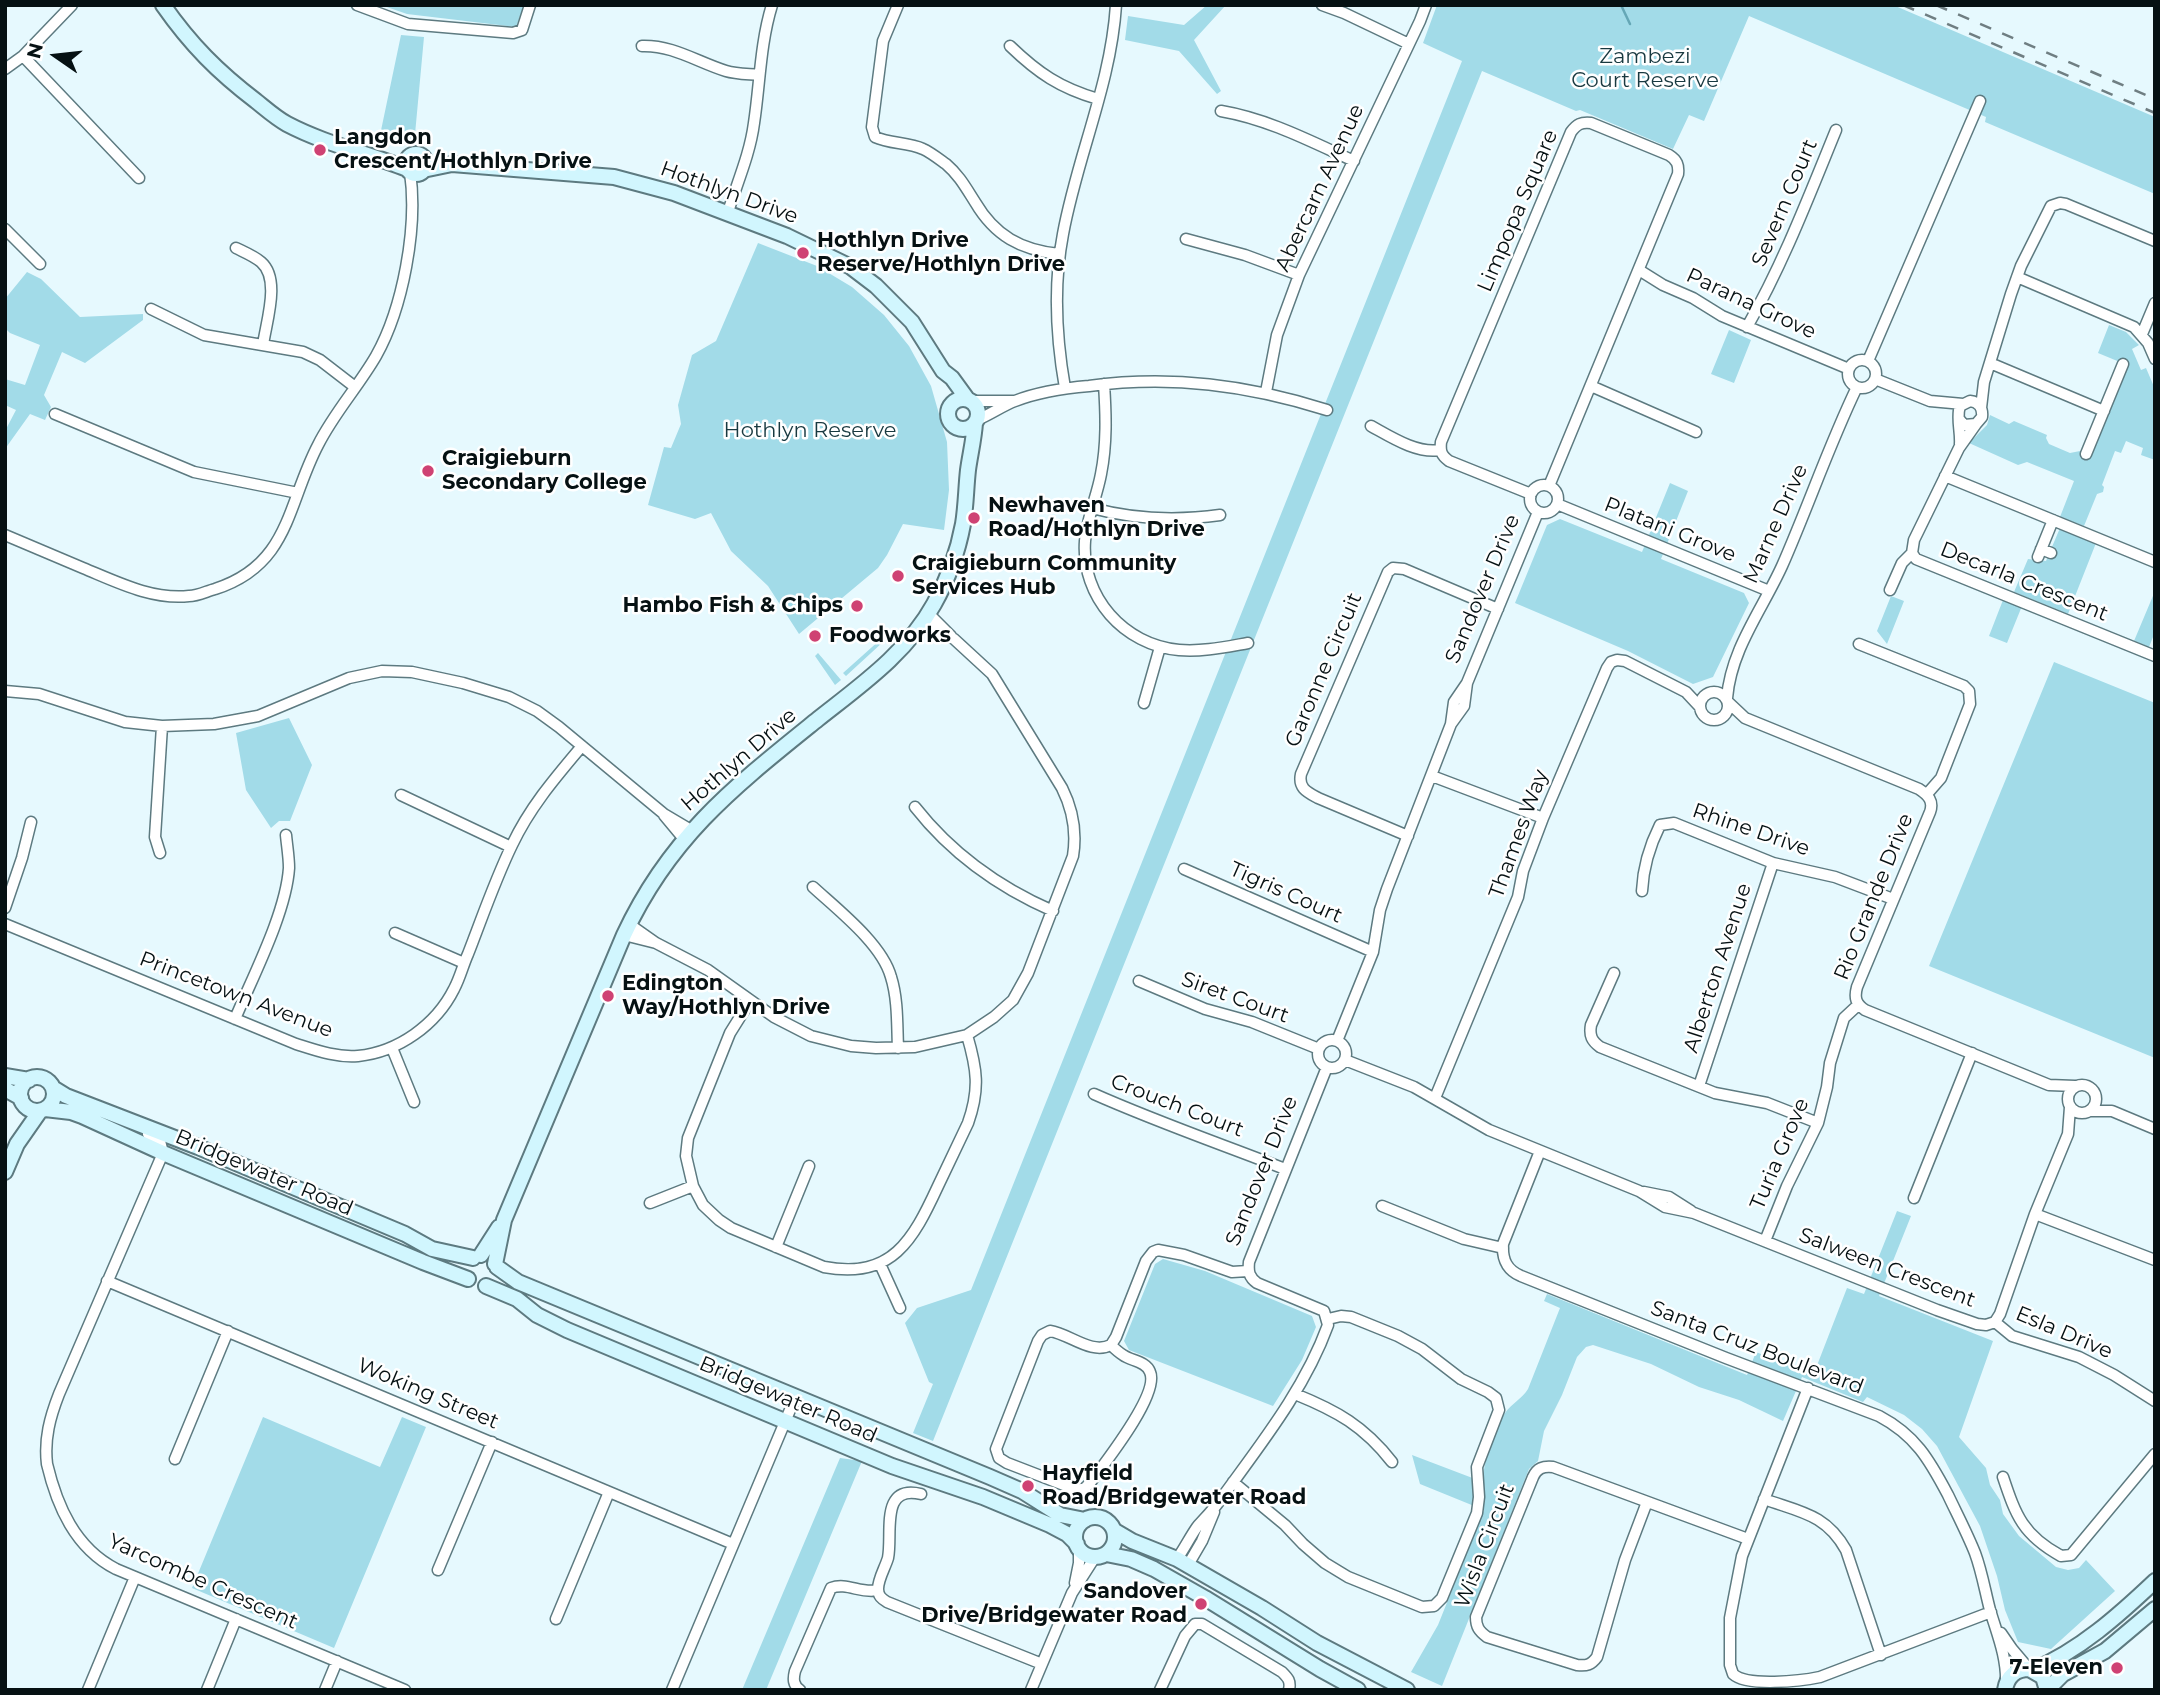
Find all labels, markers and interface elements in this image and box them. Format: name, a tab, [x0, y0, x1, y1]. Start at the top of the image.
north arrow	[21, 21, 91, 91]
text: N	[22, 41, 48, 61]
park label: Zambezi Court Reserve	[1571, 44, 1719, 94]
street label: Abercarn Avenue	[1270, 100, 1370, 276]
place label: Langdon Crescent/Hothlyn Drive	[334, 125, 592, 175]
street label: Limpopa Square	[1472, 126, 1564, 296]
street label: Severn Court	[1747, 135, 1823, 271]
marker: Langdon Crescent/Hothlyn Drive	[312, 142, 328, 158]
street label: Hothlyn Drive	[657, 156, 801, 230]
place label: Hothlyn Drive Reserve/Hothlyn Drive	[817, 228, 1065, 278]
marker: Hothlyn Drive Reserve/Hothlyn Drive	[795, 245, 811, 261]
street label: Parana Grove	[1682, 263, 1820, 345]
park label: Hothlyn Reserve	[724, 418, 896, 444]
place label: Craigieburn Secondary College	[442, 446, 647, 496]
street label: Marne Drive	[1738, 460, 1814, 588]
marker: Craigieburn Secondary College	[420, 463, 436, 479]
street label: Platani Grove	[1600, 492, 1740, 568]
place label: Newhaven Road/Hothlyn Drive	[988, 493, 1205, 543]
marker: Newhaven Road/Hothlyn Drive	[966, 510, 982, 526]
street label: Sandover Drive	[1440, 511, 1526, 667]
street label: Decarla Crescent	[1936, 537, 2112, 627]
place label: Craigieburn Community Services Hub	[912, 551, 1176, 601]
marker: Craigieburn Community Services Hub	[890, 568, 906, 584]
street label: Garonne Circuit	[1280, 589, 1368, 751]
place label: Hambo Fish & Chips	[623, 593, 843, 619]
marker: Hambo Fish & Chips	[849, 598, 865, 614]
place label: Foodworks	[829, 623, 951, 649]
marker: Foodworks	[807, 628, 823, 644]
street label: Hothlyn Drive	[676, 703, 802, 817]
street label: Thames Way	[1484, 766, 1554, 902]
street label: Rhine Drive	[1689, 798, 1813, 862]
street label: Rio Grande Drive	[1829, 810, 1919, 984]
street label: Tigris Court	[1226, 857, 1346, 929]
street label: Alberton Avenue	[1679, 880, 1757, 1056]
street label: Princetown Avenue	[136, 946, 336, 1044]
street label: Siret Court	[1178, 967, 1292, 1029]
place label: Edington Way/Hothlyn Drive	[622, 971, 830, 1021]
marker: Edington Way/Hothlyn Drive	[600, 988, 616, 1004]
street label: Crouch Court	[1107, 1069, 1247, 1143]
street label: Sandover Drive	[1220, 1092, 1304, 1250]
street label: Turia Grove	[1745, 1094, 1815, 1214]
street label: Bridgewater Road	[171, 1124, 357, 1222]
street label: Salween Crescent	[1795, 1223, 1979, 1313]
street label: Santa Cruz Boulevard	[1647, 1296, 1867, 1400]
street label: Esla Drive	[2012, 1301, 2116, 1365]
street label: Bridgewater Road	[695, 1351, 881, 1449]
street label: Woking Street	[354, 1353, 502, 1435]
place label: Hayfield Road/Bridgewater Road	[1042, 1461, 1306, 1511]
marker: Hayfield Road/Bridgewater Road	[1020, 1478, 1036, 1494]
street label: Wisla Circuit	[1450, 1480, 1520, 1612]
street label: Yarcombe Crescent	[104, 1529, 302, 1635]
place label: Sandover Drive/Bridgewater Road	[921, 1579, 1187, 1629]
marker: Sandover Drive/Bridgewater Road	[1193, 1596, 1209, 1612]
place label: 7-Eleven	[2009, 1655, 2103, 1681]
marker: 7-Eleven	[2109, 1660, 2125, 1676]

